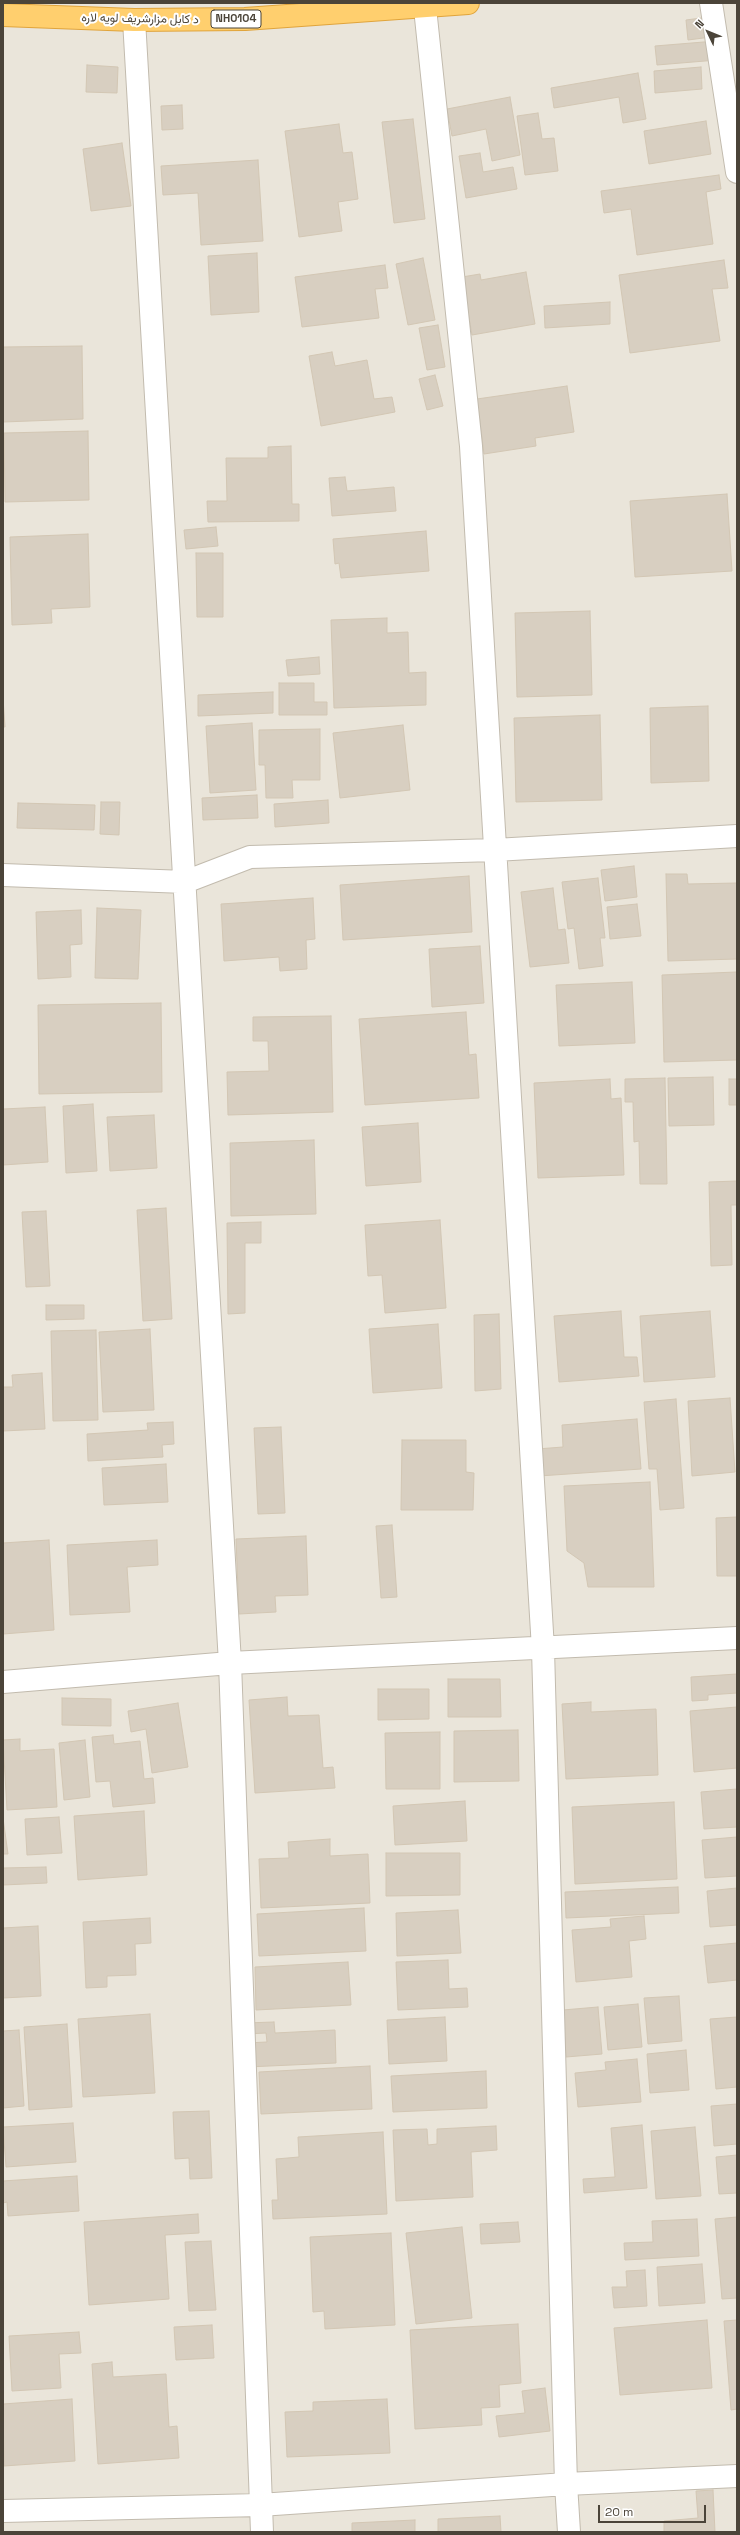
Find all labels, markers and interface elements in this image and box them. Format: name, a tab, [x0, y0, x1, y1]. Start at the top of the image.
road number: NH0104	[211, 10, 261, 28]
street label: د کابل مزارشریف لویه لاره	[81, 11, 199, 27]
north arrow	[688, 12, 728, 52]
text: N	[692, 16, 707, 31]
scale bar	[600, 2497, 708, 2523]
text: 20 m	[605, 2504, 633, 2520]

